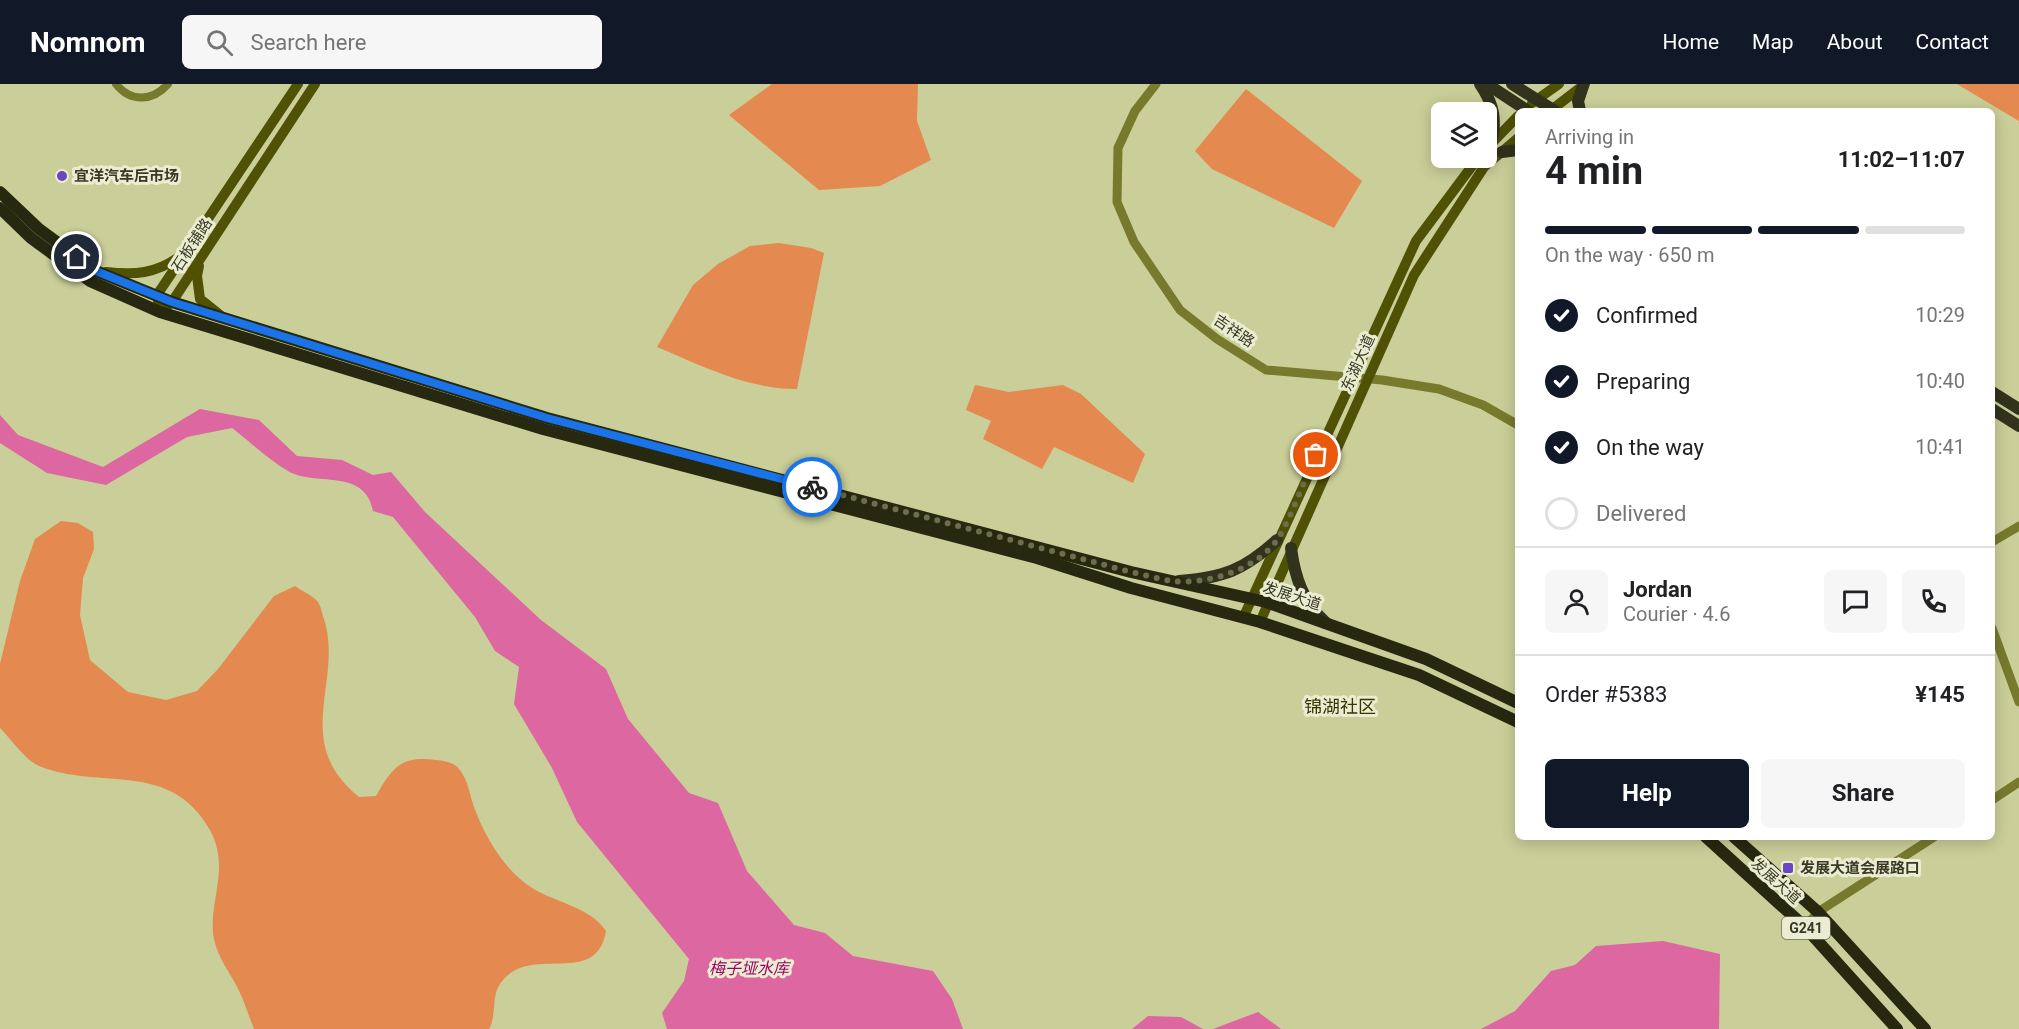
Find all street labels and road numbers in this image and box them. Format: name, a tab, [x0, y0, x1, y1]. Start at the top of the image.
street label: 石板铺路	[168, 215, 216, 275]
street label: 吉祥路	[1210, 311, 1258, 351]
street label: 东湖大道	[1338, 332, 1378, 394]
street label: 发展大道	[1261, 578, 1323, 614]
street label: 发展大道	[1748, 854, 1804, 908]
road number: G241	[1782, 917, 1830, 939]

